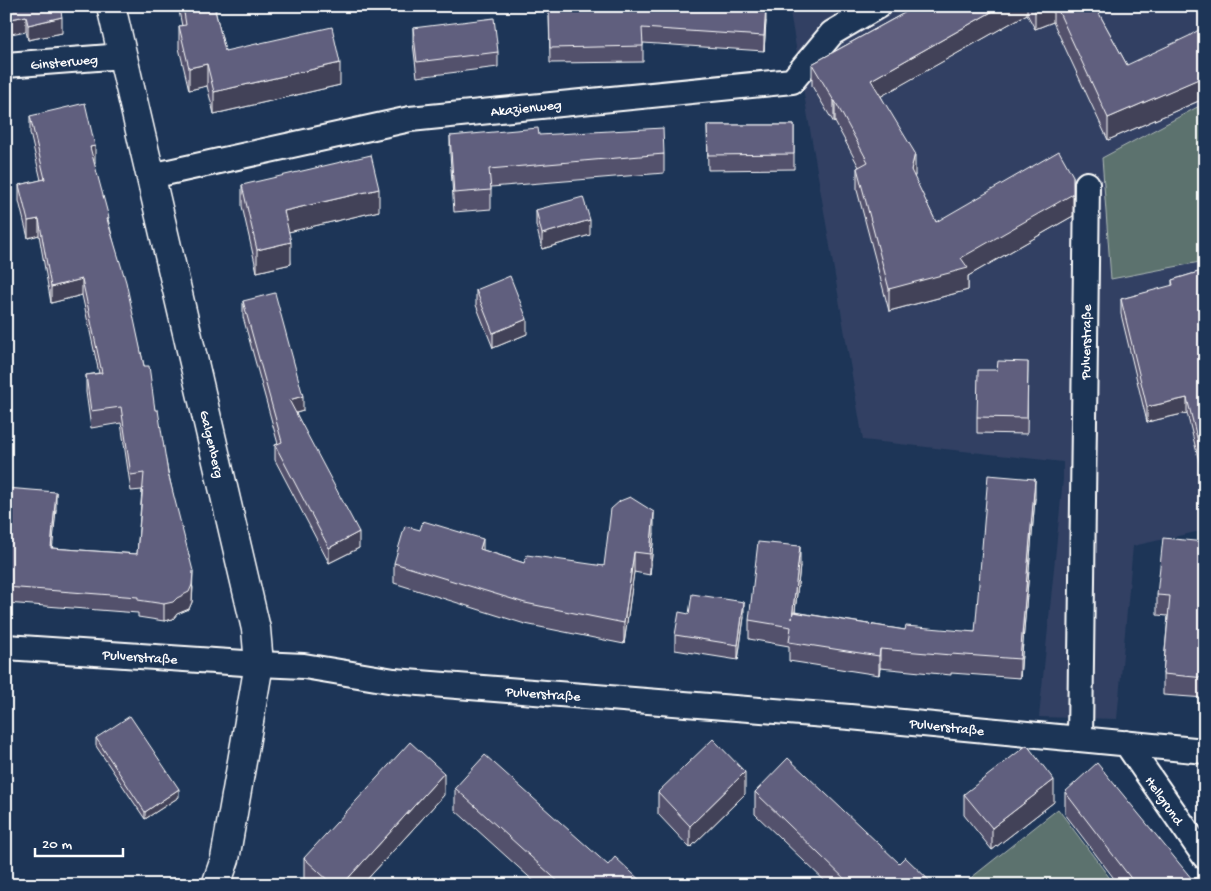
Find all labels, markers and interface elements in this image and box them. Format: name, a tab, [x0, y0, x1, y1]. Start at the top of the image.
street label: Ginsterweg	[30, 52, 99, 75]
street label: Akazienweg	[490, 97, 563, 122]
street label: Pulverstraße	[1078, 304, 1097, 381]
street label: Galgenberg	[195, 409, 227, 480]
street label: Pulverstraße	[101, 647, 179, 670]
street label: Pulverstraße	[504, 684, 582, 707]
street label: Pulverstraße	[908, 716, 986, 741]
street label: Hellgrund	[1140, 774, 1187, 831]
scale bar	[35, 826, 122, 858]
text: 20 m	[42, 836, 72, 854]

